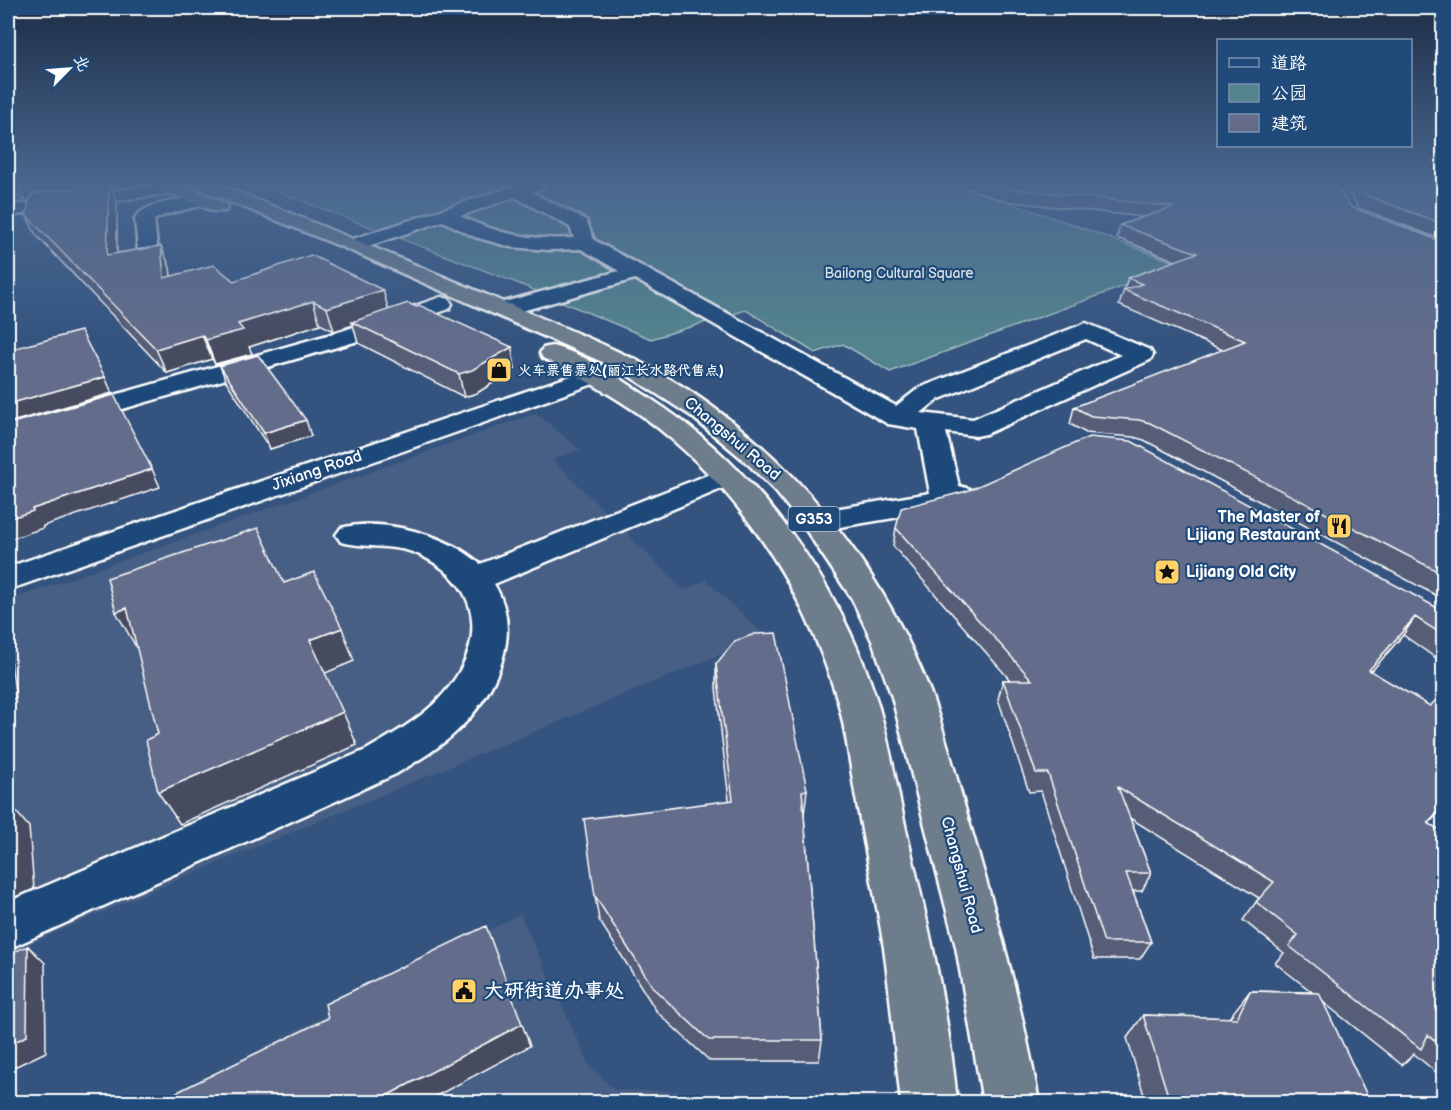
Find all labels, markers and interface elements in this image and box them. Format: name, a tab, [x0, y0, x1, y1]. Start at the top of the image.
north arrow	[39, 39, 99, 99]
legend	[1217, 39, 1412, 147]
text: 北	[69, 52, 93, 75]
text: 道路	[1271, 53, 1307, 74]
text: 公园	[1271, 83, 1307, 104]
text: 建筑	[1271, 113, 1307, 134]
park label: Bailong Cultural Square	[824, 265, 974, 282]
shop icon: 火车票售票处(丽江长水路代售点)	[484, 355, 514, 385]
place label: 火车票售票处(丽江长水路代售点)	[518, 362, 724, 379]
street label: Changshui Road	[680, 393, 784, 485]
street label: Jixiang Road	[269, 447, 365, 495]
road number: G353	[788, 507, 840, 531]
place label: The Master of Lijiang Restaurant	[1186, 508, 1321, 545]
restaurant icon: The Master of Lijiang Restaurant	[1324, 511, 1354, 541]
place icon: Lijiang Old City	[1152, 557, 1182, 587]
place label: Lijiang Old City	[1186, 563, 1297, 582]
street label: Changshui Road	[936, 815, 986, 935]
public building icon: 大研街道办事处	[449, 976, 479, 1006]
place label: 大研街道办事处	[484, 979, 624, 1003]

